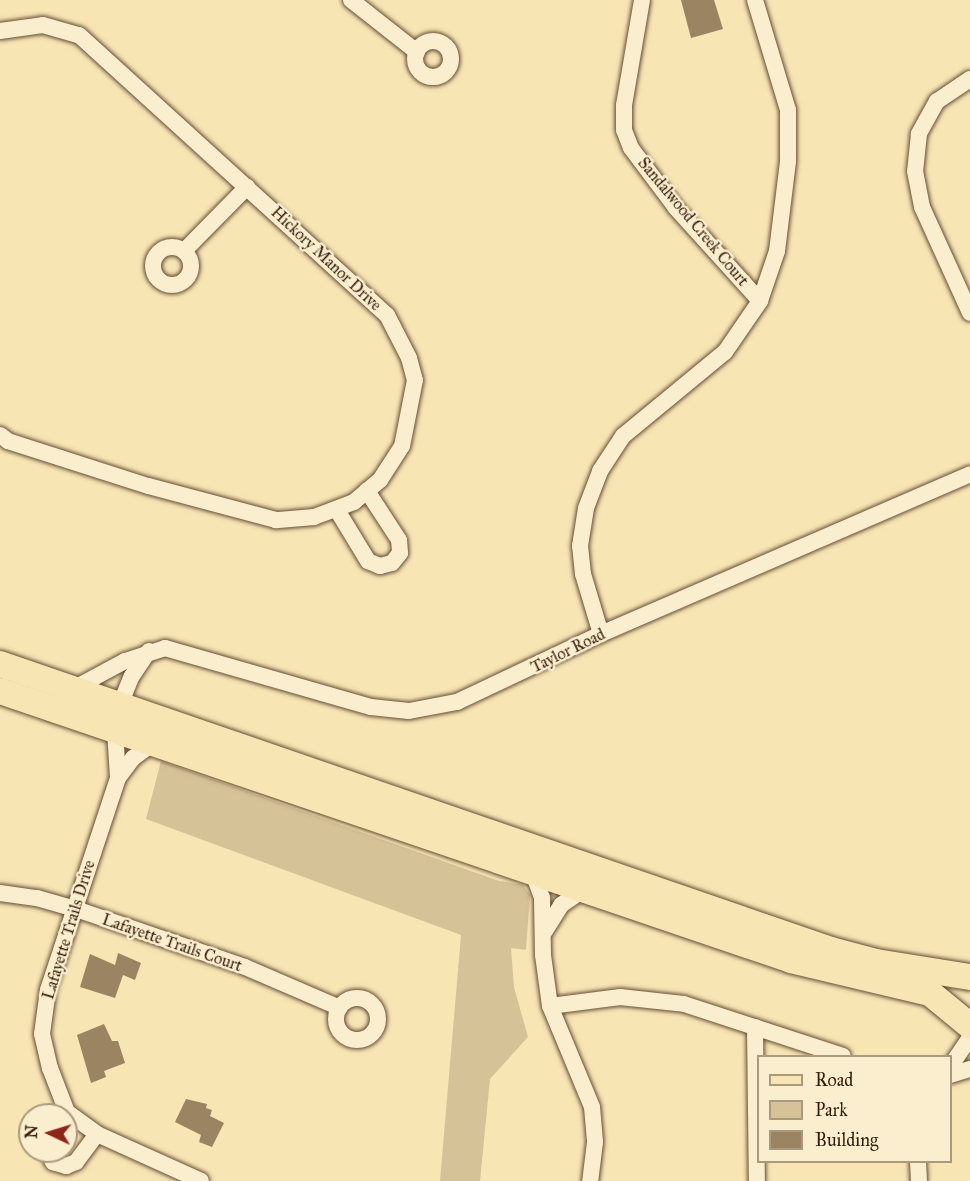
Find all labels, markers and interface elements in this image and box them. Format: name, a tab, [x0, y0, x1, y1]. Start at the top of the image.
street label: Sandalwood Creek Court	[634, 154, 752, 290]
street label: Hickory Manor Drive	[267, 203, 385, 315]
street label: Taylor Road	[528, 625, 608, 677]
street label: Lafayette Trails Drive	[39, 858, 99, 1002]
street label: Lafayette Trails Court	[100, 910, 244, 976]
legend	[757, 1055, 952, 1163]
text: Road	[815, 1069, 853, 1091]
text: Park	[815, 1099, 848, 1121]
north arrow	[18, 1103, 78, 1163]
text: N	[22, 1124, 41, 1139]
text: Building	[815, 1129, 878, 1151]

